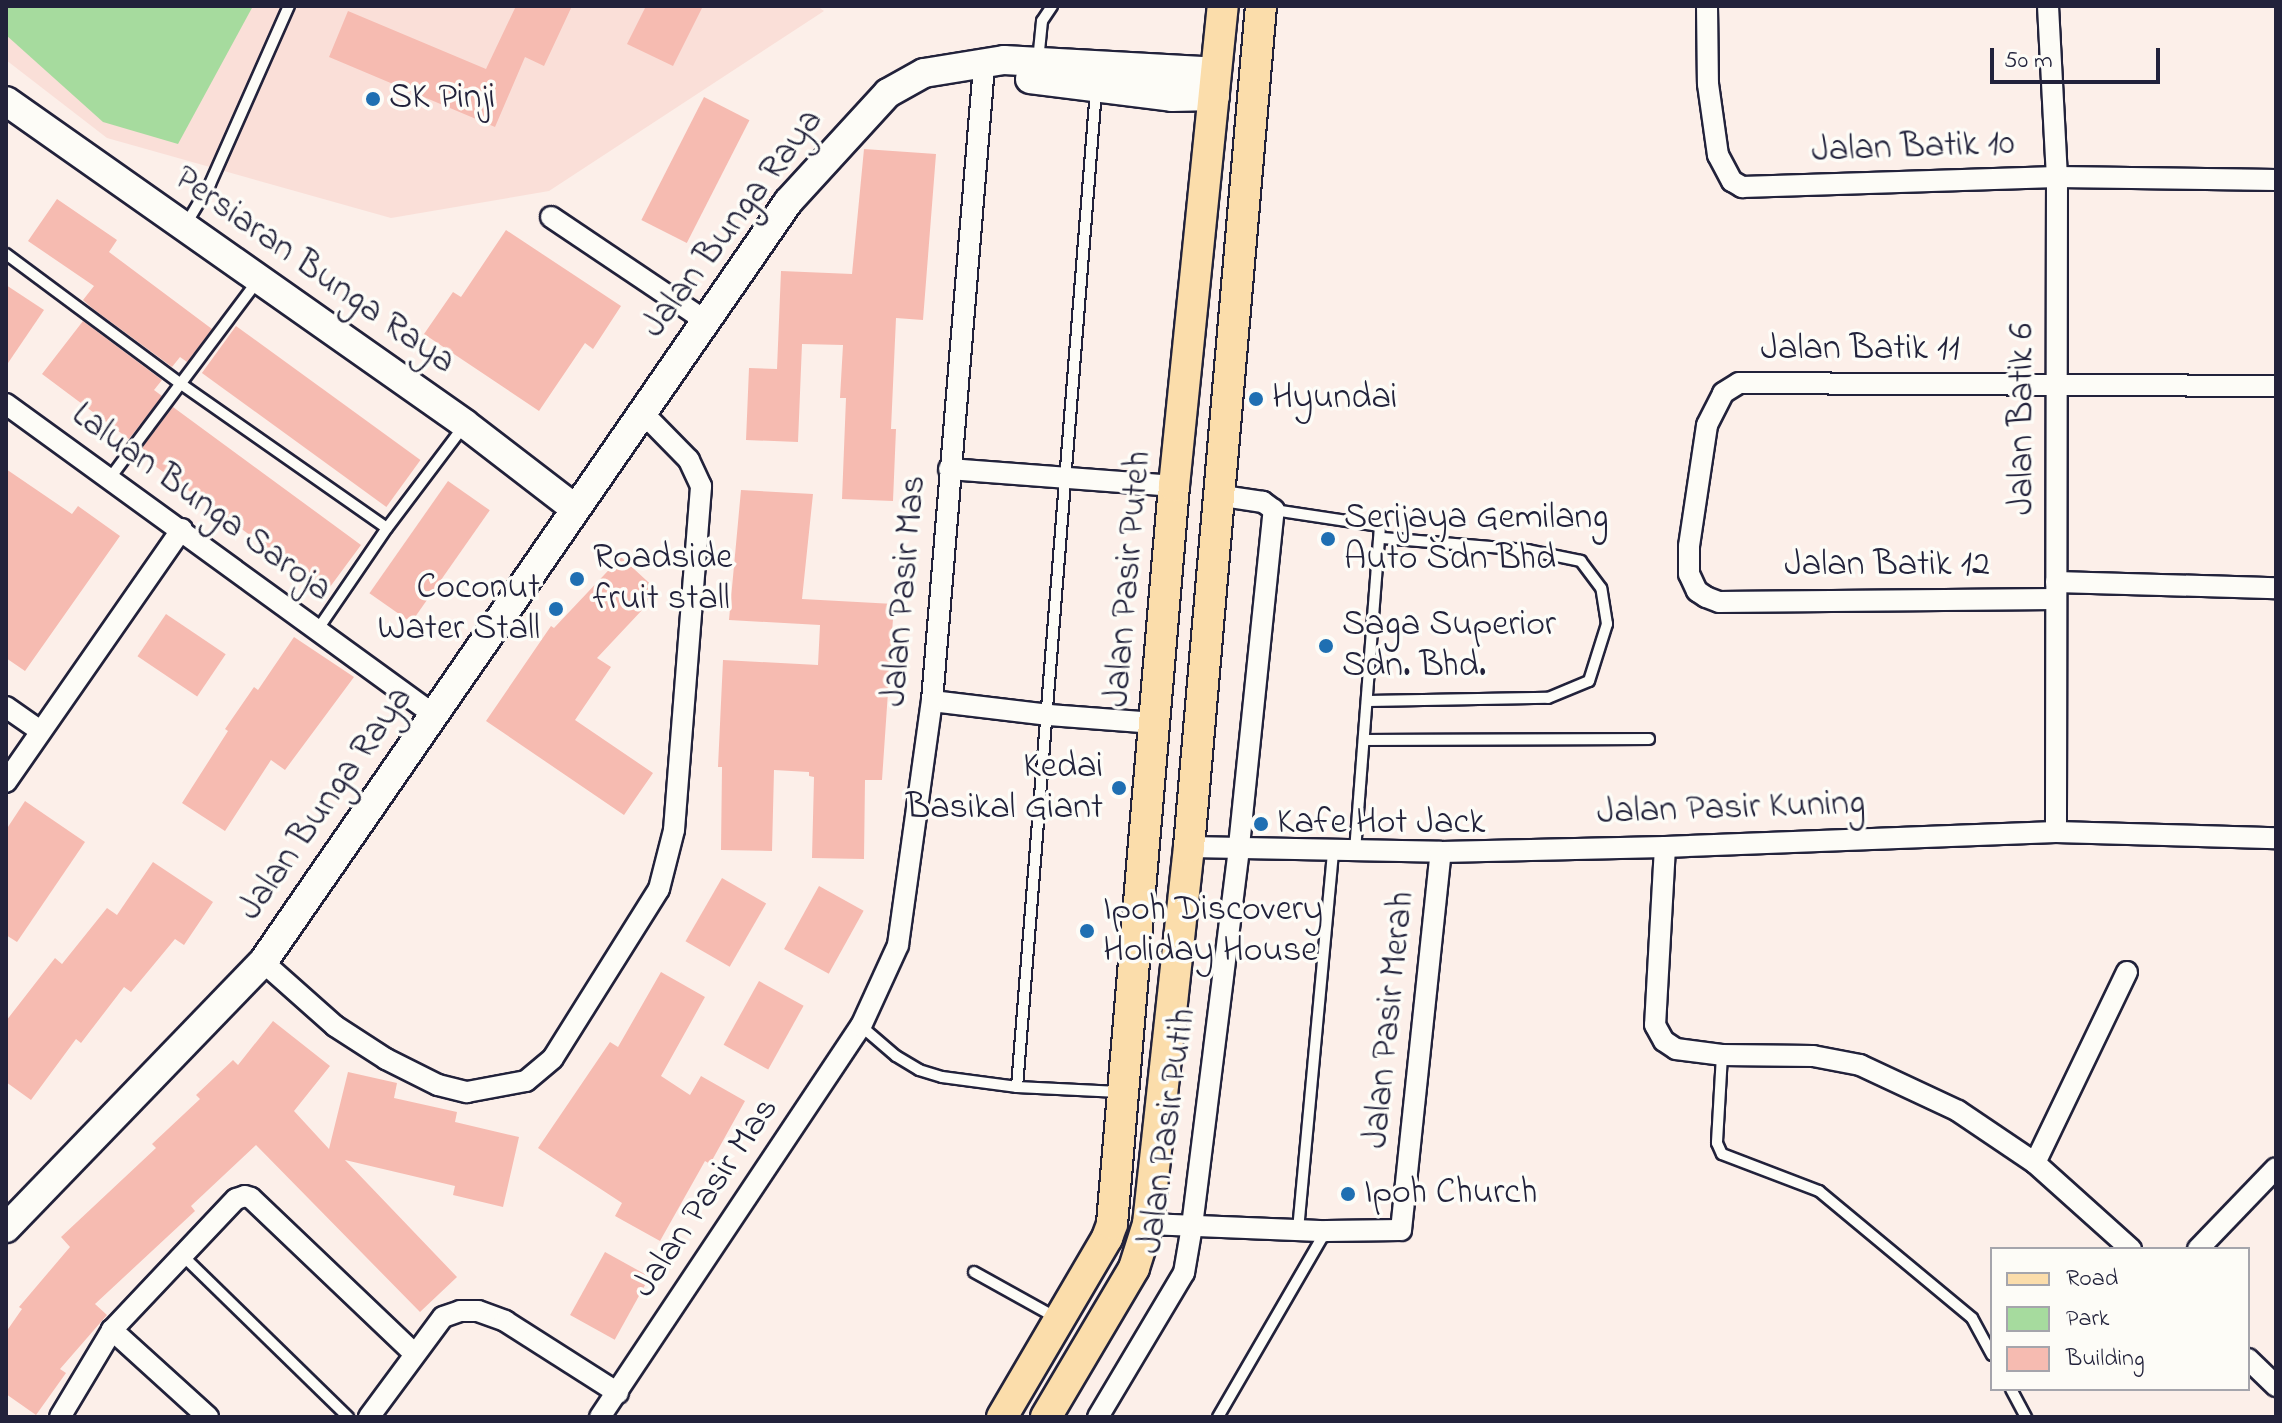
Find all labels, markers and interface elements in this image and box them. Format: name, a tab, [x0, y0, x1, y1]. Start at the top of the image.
scale bar	[1994, 32, 2164, 82]
text: 50 m	[2004, 44, 2053, 79]
place label: SK Pinji	[389, 77, 495, 121]
marker: SK Pinji	[364, 90, 382, 108]
street label: Jalan Bunga Raya	[633, 101, 833, 347]
street label: Jalan Batik 10	[1811, 123, 2015, 173]
street label: Persiaran Bunga Raya	[165, 158, 463, 384]
street label: Jalan Batik 6	[2001, 323, 2045, 515]
street label: Jalan Batik 11	[1760, 328, 1960, 372]
place label: Hyundai	[1272, 377, 1397, 421]
marker: Hyundai	[1247, 390, 1265, 408]
street label: Laluan Bunga Saroja	[63, 394, 339, 612]
street label: Jalan Pasir Puteh	[1096, 449, 1162, 709]
street label: Jalan Pasir Mas	[873, 474, 937, 708]
place label: Serijaya Gemilang Auto Sdn Bhd	[1344, 496, 1609, 581]
marker: Serijaya Gemilang Auto Sdn Bhd	[1319, 530, 1337, 548]
place label: Roadside fruit stall	[593, 536, 732, 621]
street label: Jalan Batik 12	[1784, 544, 1990, 588]
place label: Coconut Water Stall	[378, 566, 540, 651]
marker: Roadside fruit stall	[568, 570, 586, 588]
marker: Coconut Water Stall	[547, 600, 565, 618]
place label: Saga Superior Sdn. Bhd.	[1342, 603, 1556, 688]
marker: Saga Superior Sdn. Bhd.	[1317, 637, 1335, 655]
street label: Jalan Bunga Raya	[229, 679, 423, 929]
place label: Kedai Basikal Giant	[906, 745, 1103, 830]
marker: Kedai Basikal Giant	[1110, 779, 1128, 797]
street label: Jalan Pasir Kuning	[1596, 783, 1866, 835]
place label: Kafe Hot Jack	[1277, 802, 1485, 846]
marker: Kafe Hot Jack	[1252, 815, 1270, 833]
place label: Ipoh Discovery Holiday House	[1103, 888, 1323, 973]
street label: Jalan Pasir Merah	[1355, 889, 1425, 1151]
marker: Ipoh Discovery Holiday House	[1078, 922, 1096, 940]
street label: Jalan Pasir Putih	[1129, 1006, 1207, 1256]
street label: Jalan Pasir Mas	[623, 1090, 789, 1306]
place label: Ipoh Church	[1364, 1172, 1537, 1216]
marker: Ipoh Church	[1339, 1185, 1357, 1203]
legend	[1990, 1247, 2250, 1391]
text: Road	[2066, 1262, 2118, 1297]
text: Park	[2066, 1302, 2109, 1337]
text: Building	[2066, 1342, 2145, 1377]

